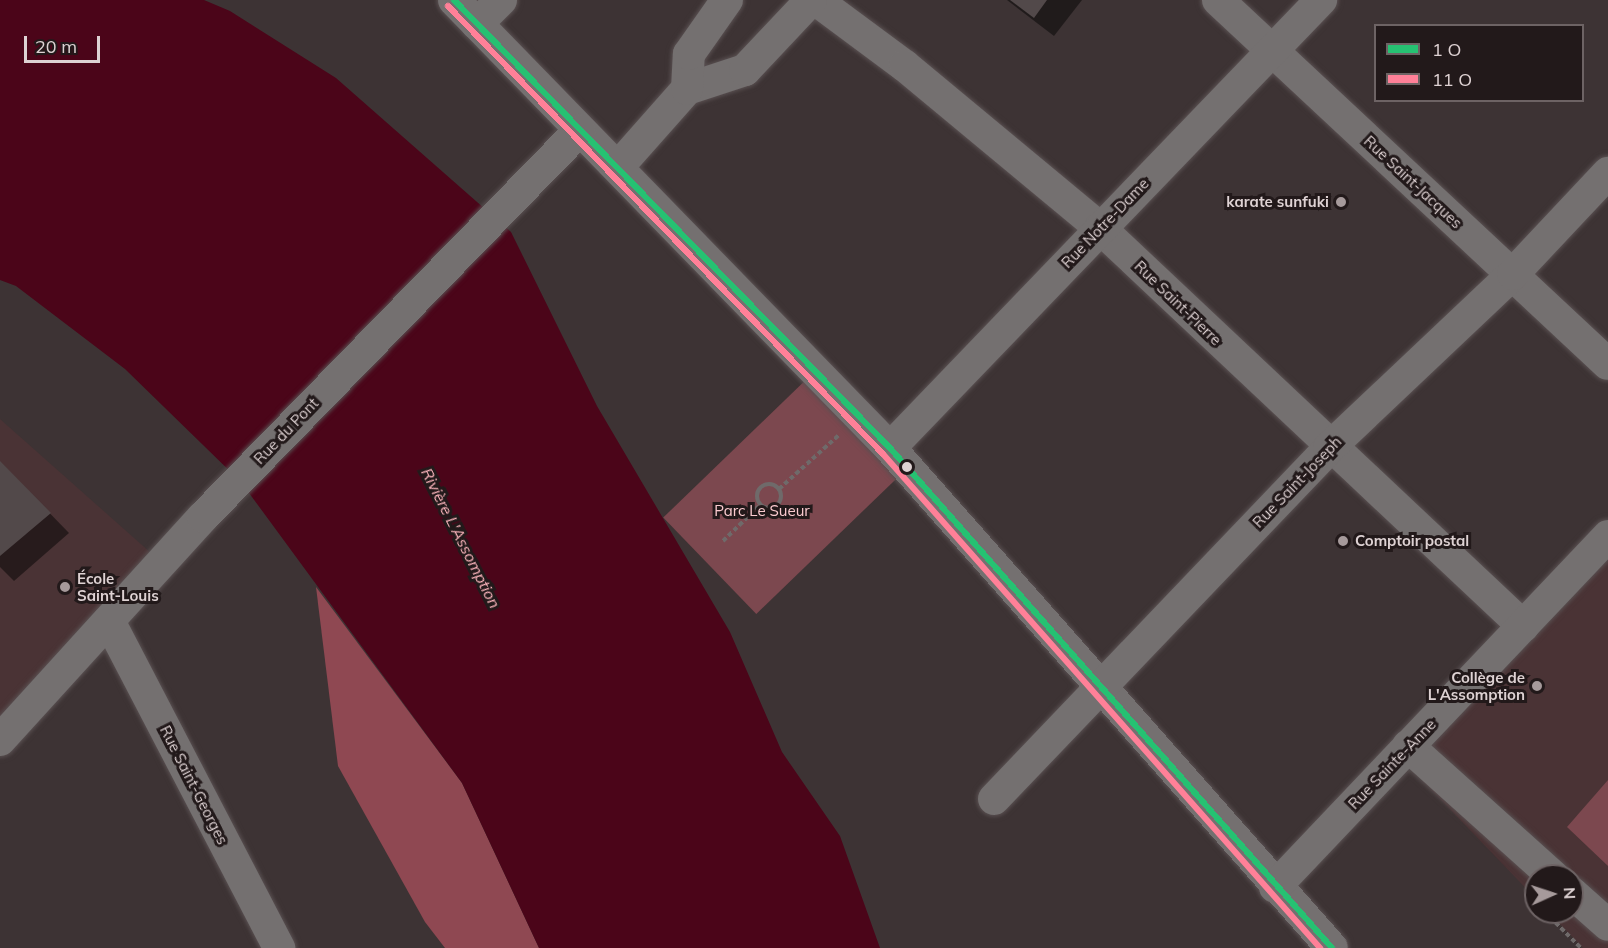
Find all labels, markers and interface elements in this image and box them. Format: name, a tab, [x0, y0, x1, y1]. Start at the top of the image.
scale bar	[27, 24, 104, 62]
legend	[1374, 24, 1584, 102]
text: 20 m	[35, 35, 77, 58]
text: 1 O	[1432, 38, 1461, 61]
text: 11 O	[1432, 68, 1472, 91]
street label: Rue Saint-Jacques	[1360, 132, 1466, 232]
street label: Rue Notre-Dame	[1058, 174, 1152, 272]
place label: karate sunfuki	[1226, 193, 1329, 211]
marker: karate sunfuki	[1334, 195, 1348, 209]
street label: Rue Saint-Pierre	[1131, 257, 1225, 349]
street label: Rue du Pont	[250, 394, 322, 468]
street label: Rue Saint-Joseph	[1249, 433, 1345, 531]
unlabelled marker	[901, 461, 913, 473]
water label: Rivière L'Assomption	[417, 465, 505, 611]
park label: Parc Le Sueur	[714, 502, 810, 520]
place label: Comptoir postal	[1355, 532, 1469, 550]
marker: Comptoir postal	[1336, 534, 1350, 548]
place label: École Saint-Louis	[77, 569, 159, 604]
marker: École Saint-Louis	[58, 580, 72, 594]
place label: Collège de L'Assomption	[1428, 668, 1525, 703]
marker: Collège de L'Assomption	[1530, 679, 1544, 693]
street label: Rue Sainte-Anne	[1344, 715, 1440, 813]
street label: Rue Saint-Georges	[156, 723, 232, 847]
north arrow	[1524, 864, 1584, 924]
text: N	[1560, 887, 1580, 900]

